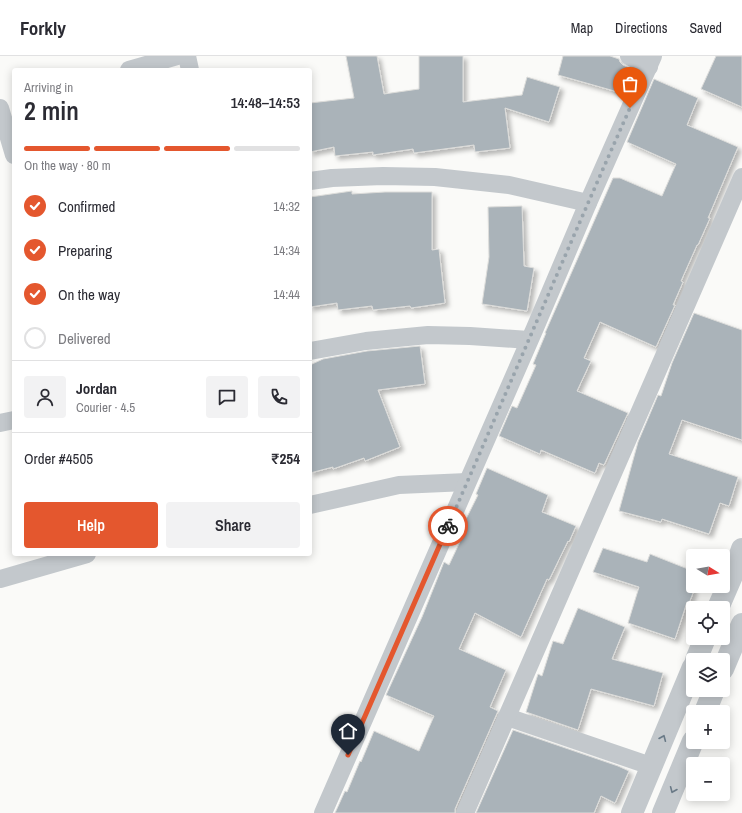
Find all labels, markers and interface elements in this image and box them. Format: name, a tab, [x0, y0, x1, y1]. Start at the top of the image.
text: Forkly	[20, 15, 66, 41]
text: Map	[571, 19, 593, 37]
text: Directions	[615, 19, 667, 37]
text: Saved	[689, 19, 722, 37]
pin	[613, 67, 647, 108]
icon: bag	[619, 73, 641, 95]
text: Arriving in	[24, 79, 73, 96]
text: 14:48–14:53	[231, 92, 300, 113]
text: 2 min	[24, 93, 79, 128]
text: On the way · 80 m	[24, 157, 111, 174]
icon: check	[24, 195, 46, 217]
text: Confirmed	[58, 196, 115, 217]
text: 14:32	[273, 198, 300, 215]
icon: check	[24, 239, 46, 261]
text: Preparing	[58, 240, 112, 261]
text: 14:34	[273, 242, 300, 259]
icon: check	[24, 283, 46, 305]
text: On the way	[58, 284, 120, 305]
text: 14:44	[273, 286, 300, 303]
text: Delivered	[58, 328, 111, 349]
button: person	[24, 376, 66, 418]
button: chat	[206, 376, 248, 418]
button: phone	[258, 376, 300, 418]
text: Jordan	[76, 378, 117, 399]
text: Courier · 4.5	[76, 399, 135, 416]
text: Order #4505	[24, 448, 93, 469]
text: ₹254	[271, 448, 300, 469]
button: Help	[24, 502, 158, 548]
button: Share	[166, 502, 300, 548]
courier	[428, 506, 468, 546]
icon: bike	[437, 515, 459, 537]
north arrow	[686, 549, 730, 593]
map controls	[686, 549, 730, 801]
button: locate	[686, 601, 730, 645]
button: layers	[686, 653, 730, 697]
button: +	[686, 705, 730, 749]
pin	[331, 714, 365, 755]
icon: home	[337, 720, 359, 742]
one-way arrow	[658, 735, 666, 742]
button: −	[686, 757, 730, 801]
one-way arrow	[669, 787, 677, 794]

